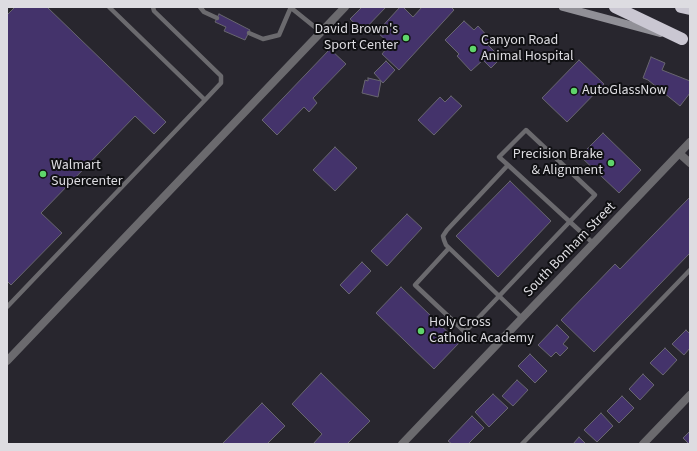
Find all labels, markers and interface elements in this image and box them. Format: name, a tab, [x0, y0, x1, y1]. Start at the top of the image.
place label: David Brown's Sport Center	[314, 22, 398, 54]
marker: David Brown's Sport Center	[401, 33, 411, 43]
place label: Canyon Road Animal Hospital	[481, 33, 574, 66]
marker: Canyon Road Animal Hospital	[468, 44, 478, 54]
place label: AutoGlassNow	[582, 83, 667, 99]
marker: AutoGlassNow	[569, 86, 579, 96]
place label: Precision Brake & Alignment	[513, 147, 603, 180]
place label: Walmart Supercenter	[51, 158, 123, 190]
marker: Precision Brake & Alignment	[606, 158, 616, 168]
marker: Walmart Supercenter	[38, 169, 48, 179]
street label: South Bonham Street	[520, 199, 620, 301]
place label: Holy Cross Catholic Academy	[429, 315, 534, 348]
marker: Holy Cross Catholic Academy	[416, 326, 426, 336]

